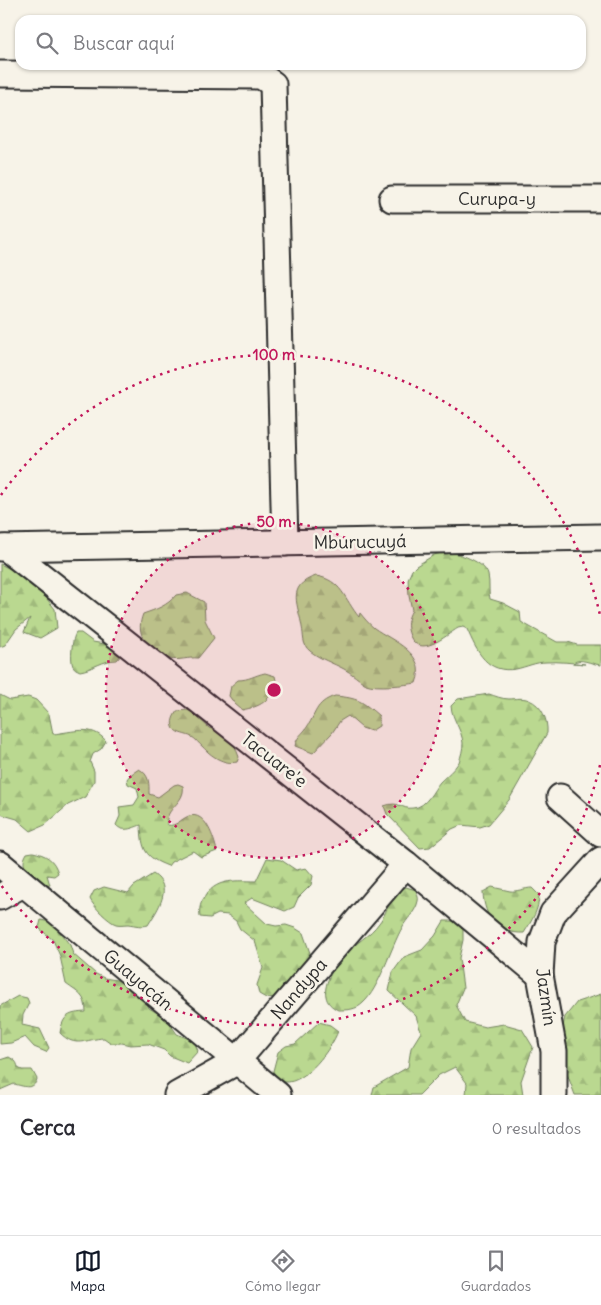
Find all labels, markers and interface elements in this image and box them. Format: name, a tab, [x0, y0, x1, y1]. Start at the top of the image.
search box	[15, 15, 586, 70]
icon: search	[33, 29, 61, 57]
text: Buscar aquí	[73, 31, 174, 55]
street label: Curupa-y	[458, 187, 536, 210]
text: 100 m	[253, 345, 295, 364]
text: 50 m	[256, 512, 292, 531]
street label: Mburucuyá	[313, 529, 407, 554]
centre of rings	[265, 681, 283, 699]
street label: Tacuare'e	[237, 727, 312, 793]
street label: Guayacán	[99, 944, 178, 1015]
street label: Nandypa	[266, 953, 332, 1024]
street label: Jazmín	[531, 966, 562, 1027]
text: Cerca	[20, 1114, 75, 1141]
text: 0 resultados	[492, 1118, 581, 1138]
tab: Mapa	[70, 1247, 105, 1295]
tab: Cómo llegar	[245, 1247, 321, 1295]
tab: Guardados	[461, 1247, 531, 1295]

